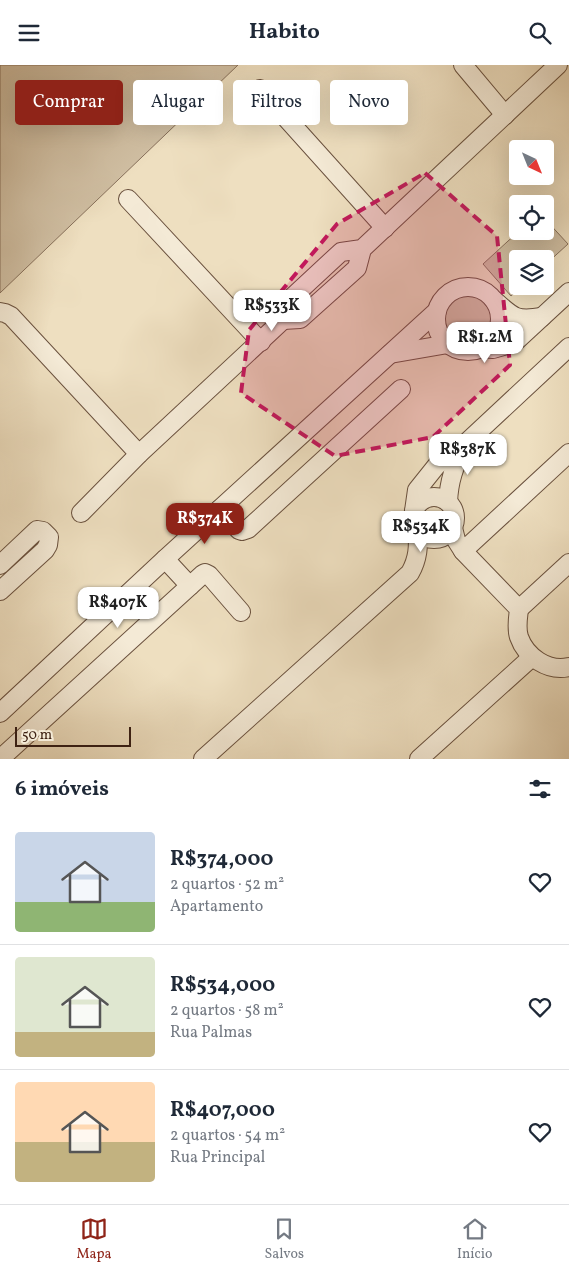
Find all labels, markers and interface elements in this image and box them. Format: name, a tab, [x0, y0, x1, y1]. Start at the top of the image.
text: Habito	[249, 17, 320, 48]
icon: menu	[15, 19, 43, 47]
icon: search	[526, 19, 554, 47]
chip: Comprar	[15, 80, 123, 125]
chip: Alugar	[133, 80, 223, 125]
chip: Filtros	[233, 80, 320, 125]
chip: Novo	[330, 80, 408, 125]
north arrow	[509, 140, 554, 185]
map controls	[509, 140, 554, 295]
button: locate	[509, 195, 554, 240]
button: layers	[509, 250, 554, 295]
pin: R$533K	[231, 289, 313, 332]
text: R$533K	[244, 295, 300, 317]
pin: R$1.2M	[444, 321, 526, 364]
text: R$1.2M	[458, 327, 512, 349]
pin: R$387K	[427, 433, 509, 476]
text: R$387K	[440, 439, 496, 461]
pin: R$374K	[164, 503, 246, 545]
text: R$374K	[177, 508, 233, 530]
pin: R$534K	[380, 511, 462, 553]
text: R$534K	[392, 516, 450, 538]
pin: R$407K	[77, 587, 159, 629]
text: R$407K	[89, 592, 147, 614]
scale bar	[15, 724, 131, 747]
text: 50 m	[22, 726, 52, 745]
text: 6 imóveis	[15, 775, 109, 804]
icon: filters	[526, 775, 554, 803]
text: R$374,000	[170, 845, 274, 874]
icon: home	[55, 852, 115, 912]
icon: heart	[526, 868, 554, 896]
text: 2 quartos · 52 m²	[170, 874, 284, 896]
text: Apartamento	[170, 896, 263, 918]
text: R$534,000	[170, 971, 275, 1000]
icon: home	[55, 977, 115, 1037]
icon: heart	[526, 993, 554, 1021]
text: 2 quartos · 58 m²	[170, 1000, 284, 1022]
text: Rua Palmas	[170, 1022, 252, 1044]
text: R$407,000	[170, 1096, 275, 1125]
icon: home	[55, 1102, 115, 1162]
icon: heart	[526, 1118, 554, 1146]
text: 2 quartos · 54 m²	[170, 1125, 285, 1147]
text: Rua Principal	[170, 1147, 265, 1169]
tab: Mapa	[76, 1215, 111, 1264]
tab: Salvos	[264, 1215, 304, 1264]
tab: Início	[457, 1215, 492, 1264]

